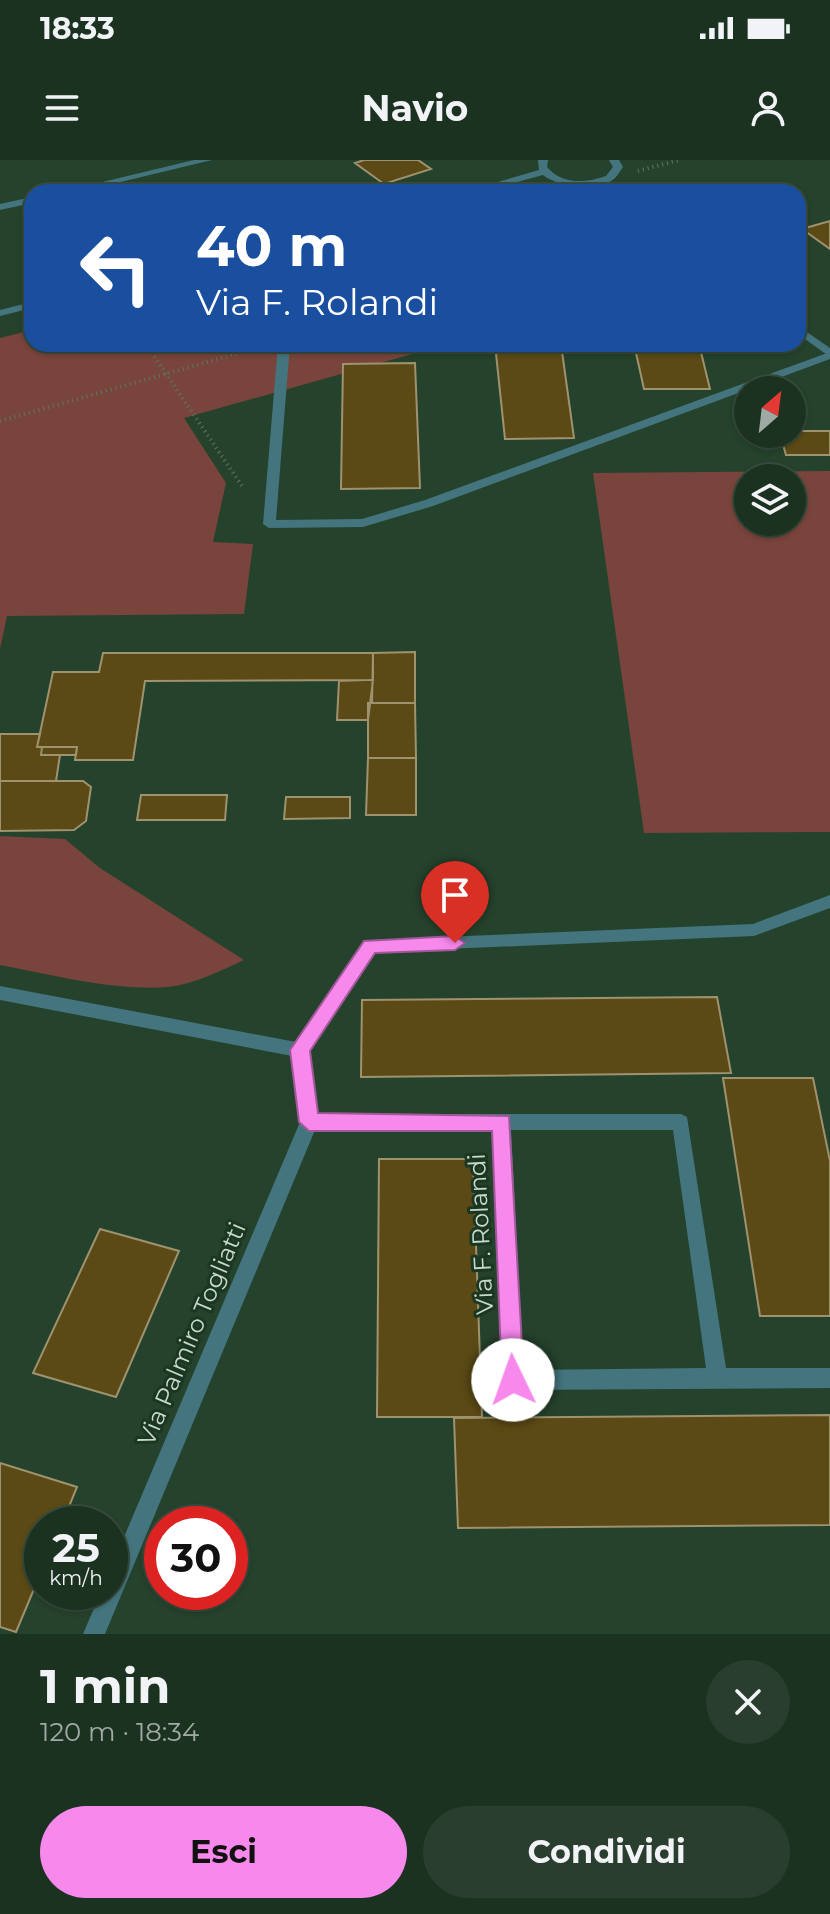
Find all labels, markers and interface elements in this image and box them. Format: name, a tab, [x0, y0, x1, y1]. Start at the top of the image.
text: 18:33	[40, 10, 115, 47]
icon: menu	[40, 86, 84, 130]
text: Navio	[362, 86, 468, 130]
icon: person	[746, 86, 790, 130]
text: 40 m	[196, 212, 347, 280]
icon: left	[64, 216, 168, 320]
text: Via F. Rolandi	[196, 280, 438, 324]
north arrow	[734, 376, 806, 448]
map controls	[734, 376, 806, 536]
button: layers	[734, 464, 806, 536]
pin	[421, 861, 489, 943]
icon: arrive	[433, 873, 477, 917]
street label: Via F. Rolandi	[462, 1153, 499, 1315]
street label: Via Palmiro Togliatti	[131, 1218, 252, 1450]
position arrow	[471, 1338, 555, 1422]
speed limit sign: 30	[144, 1506, 248, 1610]
text: 25	[52, 1523, 100, 1572]
text: km/h	[49, 1566, 103, 1590]
text: 1 min	[40, 1657, 170, 1715]
button: close	[706, 1660, 790, 1744]
text: 120 m · 18:34	[40, 1716, 199, 1748]
button: Esci	[40, 1806, 407, 1898]
button: Condividi	[423, 1806, 790, 1898]

